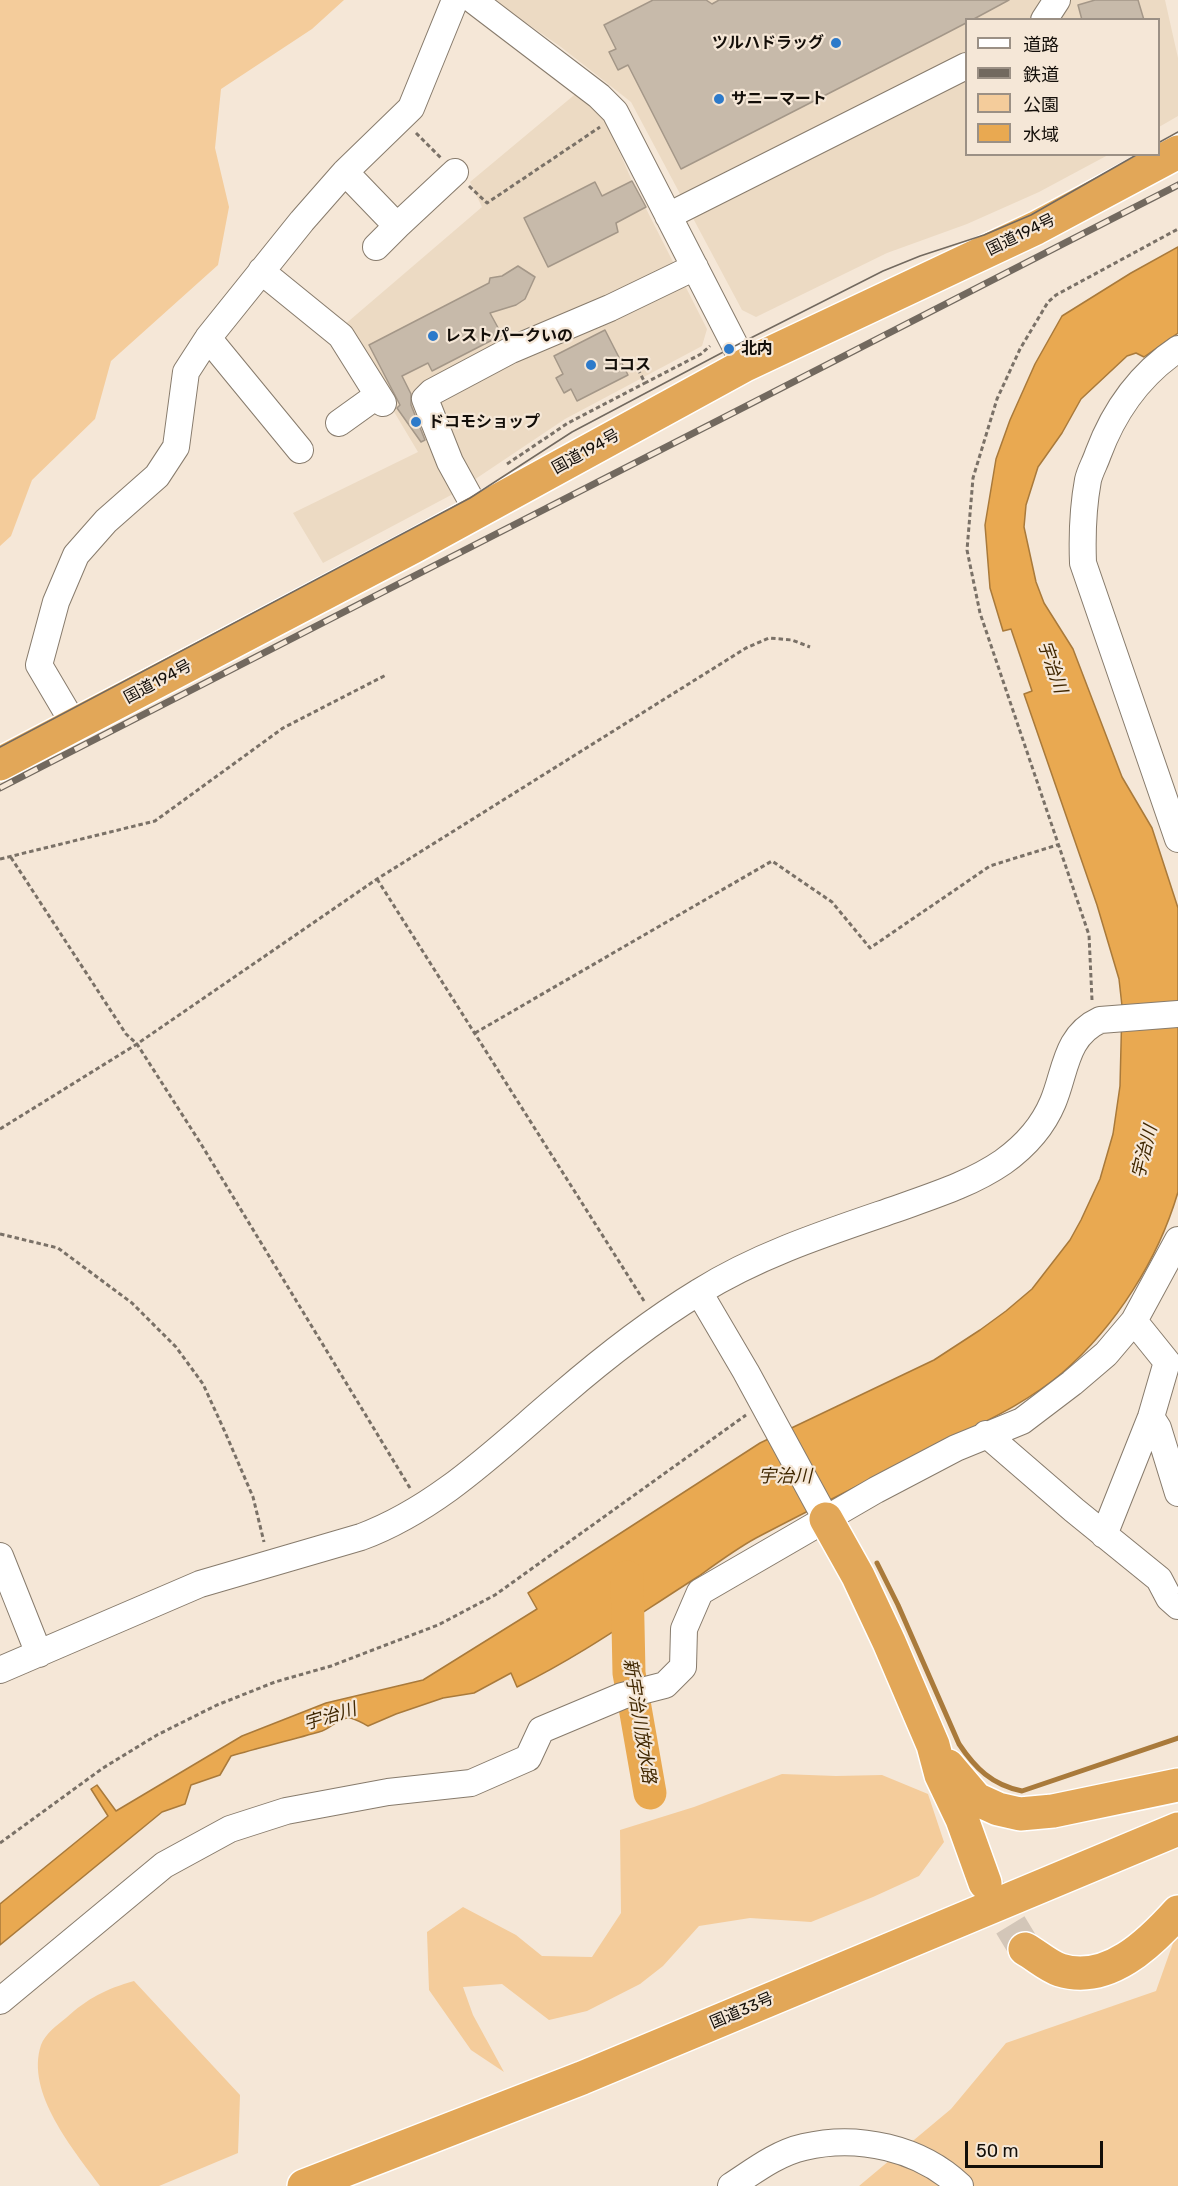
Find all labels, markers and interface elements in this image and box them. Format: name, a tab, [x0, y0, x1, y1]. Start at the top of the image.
legend	[965, 18, 1160, 156]
place label: ツルハドラッグ	[712, 33, 824, 53]
text: 道路	[1023, 34, 1059, 56]
marker: ツルハドラッグ	[829, 36, 843, 50]
text: 鉄道	[1023, 64, 1059, 86]
place label: サニーマート	[731, 89, 827, 109]
marker: サニーマート	[712, 92, 726, 106]
text: 公園	[1023, 94, 1059, 116]
text: 水域	[1023, 124, 1059, 146]
street label: 国道194号	[984, 210, 1058, 260]
place label: レストパークいの	[445, 326, 573, 346]
marker: レストパークいの	[426, 329, 440, 343]
place label: 北内	[741, 339, 773, 359]
marker: 北内	[722, 342, 736, 356]
place label: ココス	[603, 355, 651, 375]
marker: ココス	[584, 358, 598, 372]
place label: ドコモショップ	[428, 412, 540, 432]
marker: ドコモショップ	[409, 415, 423, 429]
street label: 国道194号	[549, 426, 623, 478]
water label: 宇治川	[1033, 638, 1071, 696]
street label: 国道194号	[121, 656, 195, 708]
water label: 宇治川	[1128, 1123, 1162, 1181]
water label: 宇治川	[758, 1466, 812, 1488]
water label: 新宇治川放水路	[618, 1657, 660, 1785]
water label: 宇治川	[301, 1699, 359, 1735]
street label: 国道33号	[707, 1989, 777, 2033]
scale bar	[968, 2129, 1106, 2167]
text: 50 m	[976, 2140, 1019, 2162]

